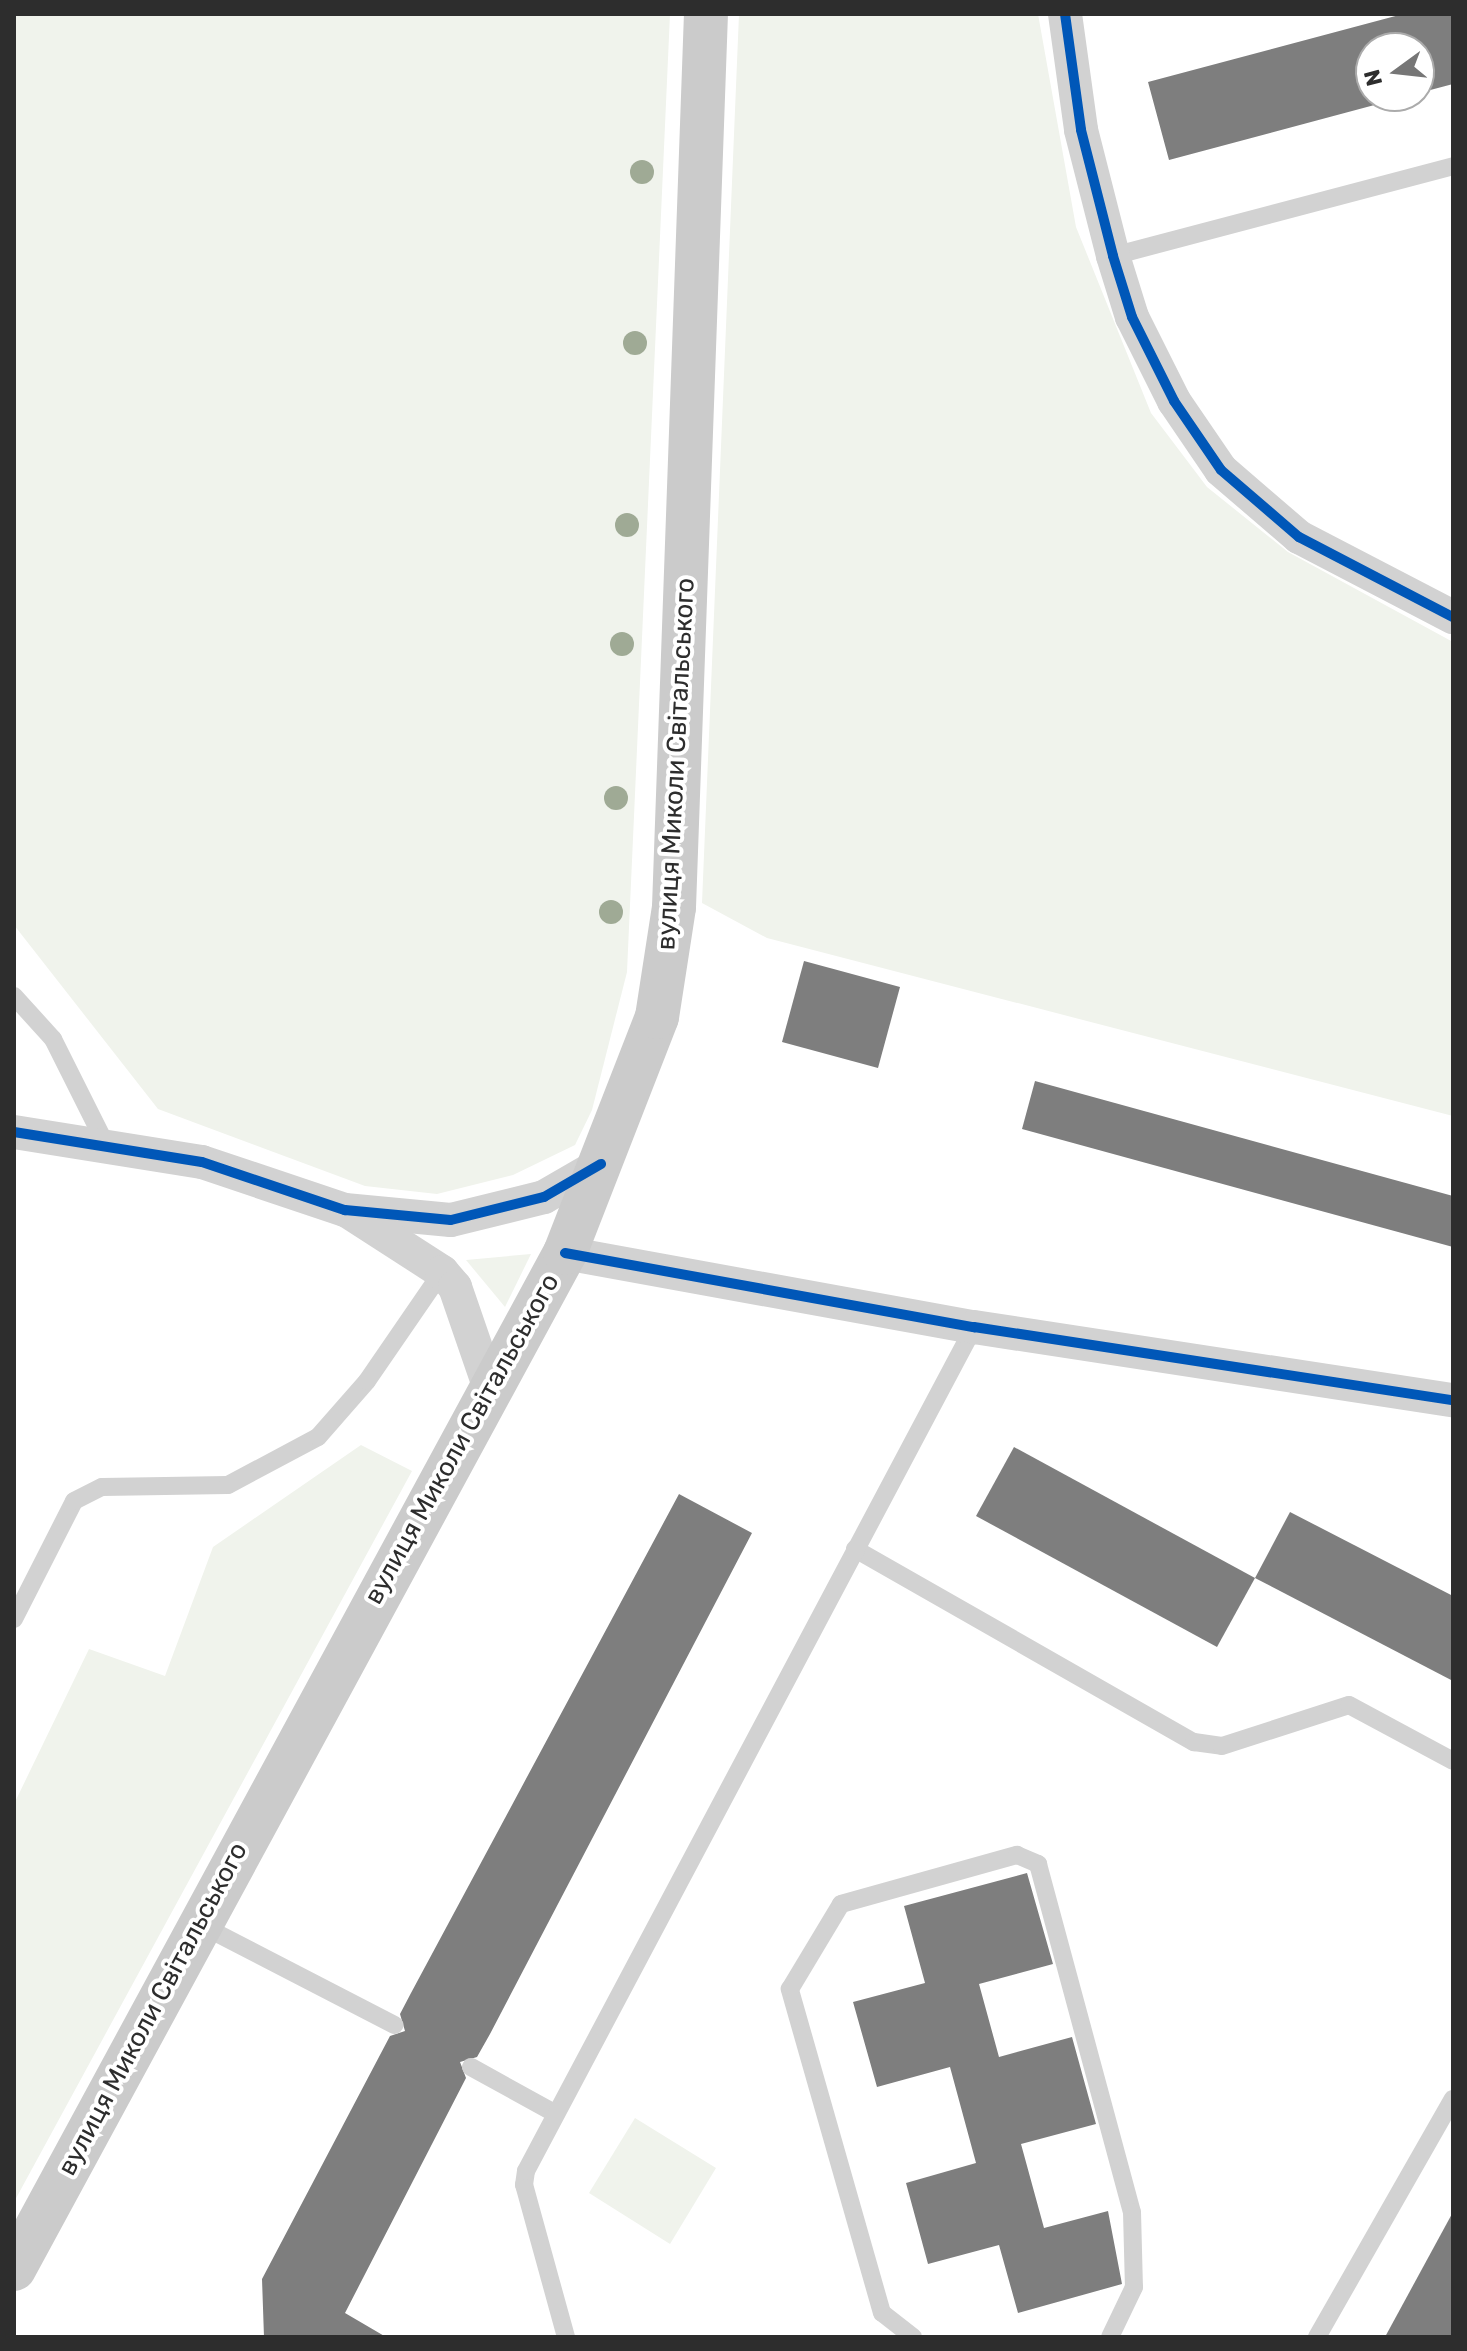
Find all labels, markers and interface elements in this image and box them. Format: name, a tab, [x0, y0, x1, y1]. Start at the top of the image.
north arrow	[1355, 32, 1435, 112]
text: N	[1358, 67, 1388, 89]
street label: вулиця Миколи Світальського	[651, 577, 701, 951]
street label: вулиця Миколи Світальського	[358, 1268, 566, 1610]
street label: вулиця Миколи Світальського	[52, 1837, 254, 2181]

